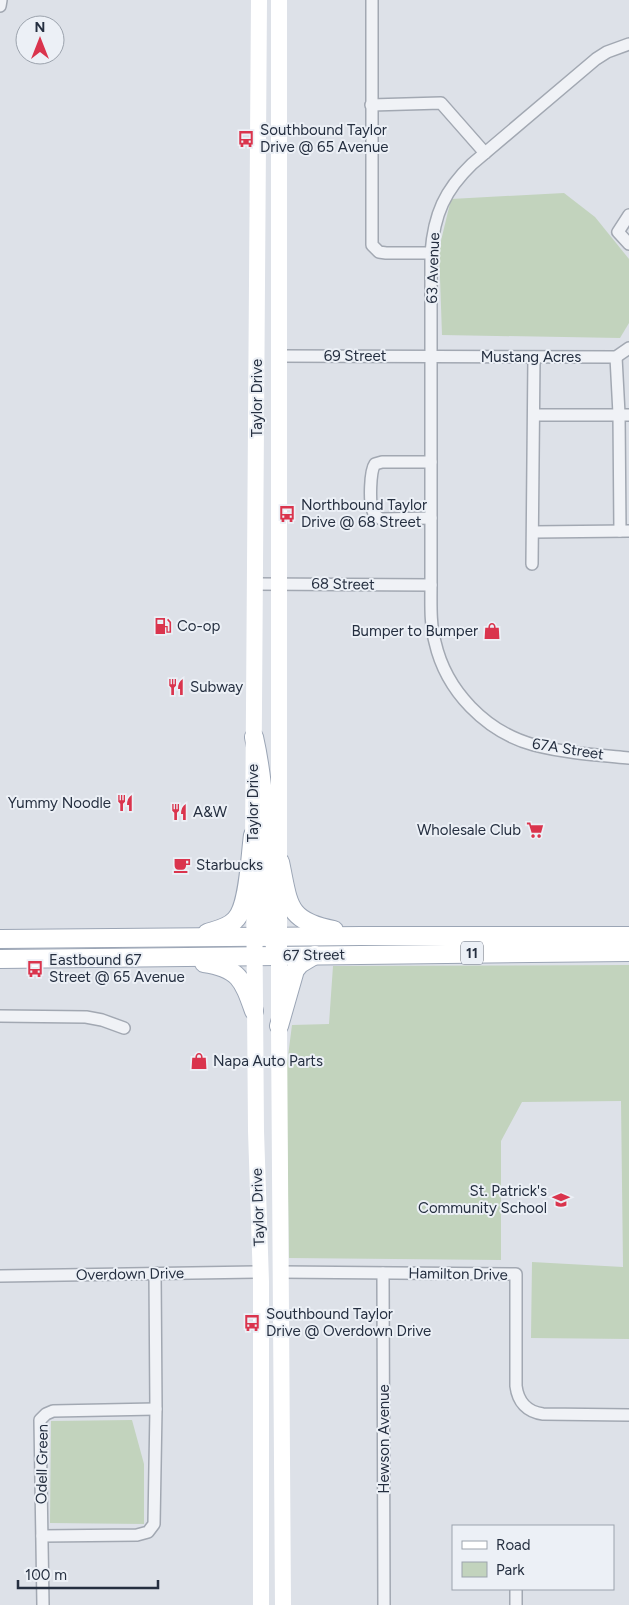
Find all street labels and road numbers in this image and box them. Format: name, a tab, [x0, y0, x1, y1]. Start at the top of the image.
street label: 63 Avenue	[423, 232, 443, 304]
street label: 69 Street	[324, 347, 387, 365]
street label: Mustang Acres	[481, 348, 581, 366]
street label: Taylor Drive	[248, 359, 266, 437]
street label: 68 Street	[311, 574, 375, 594]
street label: 67A Street	[531, 734, 605, 764]
street label: Taylor Drive	[244, 764, 262, 842]
road number: 11	[461, 941, 483, 964]
street label: 67 Street	[283, 945, 346, 965]
street label: Taylor Drive	[248, 1168, 268, 1246]
street label: Overdown Drive	[76, 1264, 184, 1284]
street label: Hamilton Drive	[408, 1264, 508, 1284]
street label: Hewson Avenue	[375, 1384, 393, 1494]
street label: Odell Green	[32, 1424, 52, 1504]

